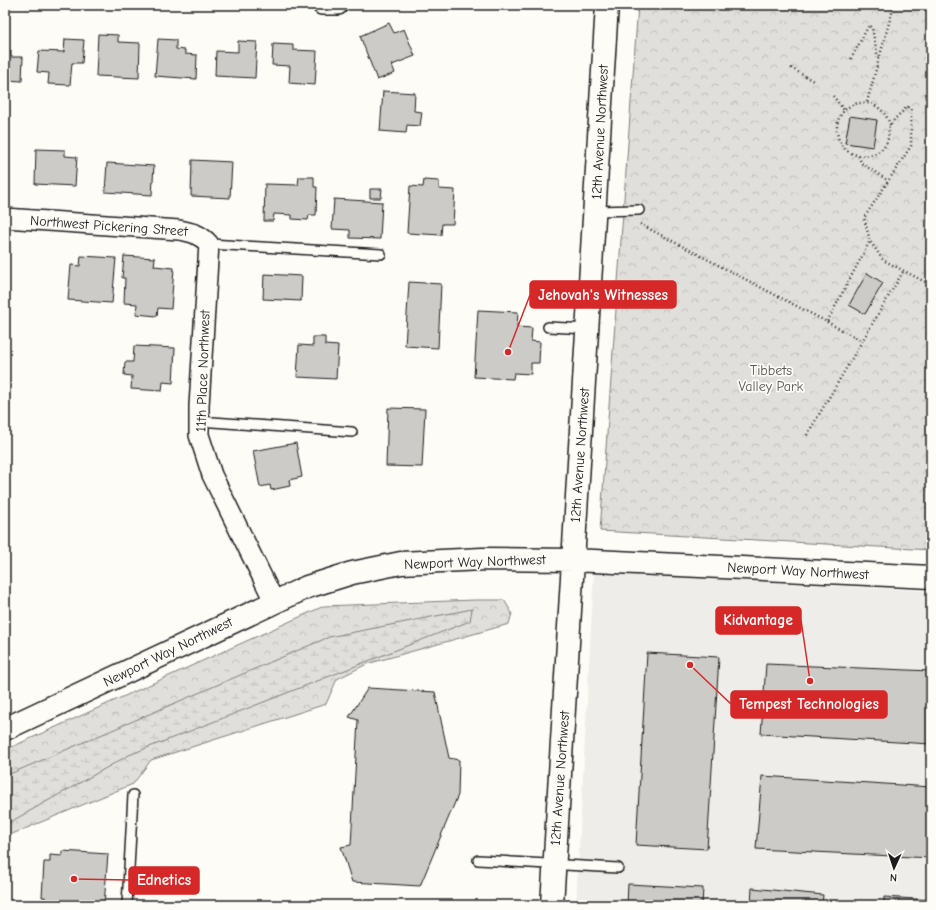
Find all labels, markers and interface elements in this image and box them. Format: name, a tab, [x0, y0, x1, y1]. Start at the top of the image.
street label: 12th Avenue Northwest	[588, 63, 612, 200]
street label: Northwest Pickering Street	[29, 212, 189, 240]
callout: Jehovah's Witnesses	[530, 281, 676, 308]
text: Jehovah's Witnesses	[538, 286, 668, 304]
street label: 11th Place Northwest	[192, 309, 214, 433]
park label: Tibbets Valley Park	[739, 362, 804, 395]
street label: 12th Avenue Northwest	[567, 386, 593, 523]
street label: Newport Way Northwest	[404, 551, 547, 573]
street label: Newport Way Northwest	[727, 559, 870, 583]
callout: Kidvantage	[716, 607, 801, 634]
text: Kidvantage	[723, 611, 793, 629]
street label: Newport Way Northwest	[101, 613, 236, 691]
callout: Tempest Technologies	[731, 691, 887, 718]
text: Tempest Technologies	[739, 695, 879, 713]
street label: 12th Avenue Northwest	[547, 709, 573, 846]
north arrow	[874, 848, 914, 888]
callout: Ednetics	[129, 867, 199, 894]
text: Ednetics	[137, 871, 191, 889]
text: N	[890, 871, 897, 884]

